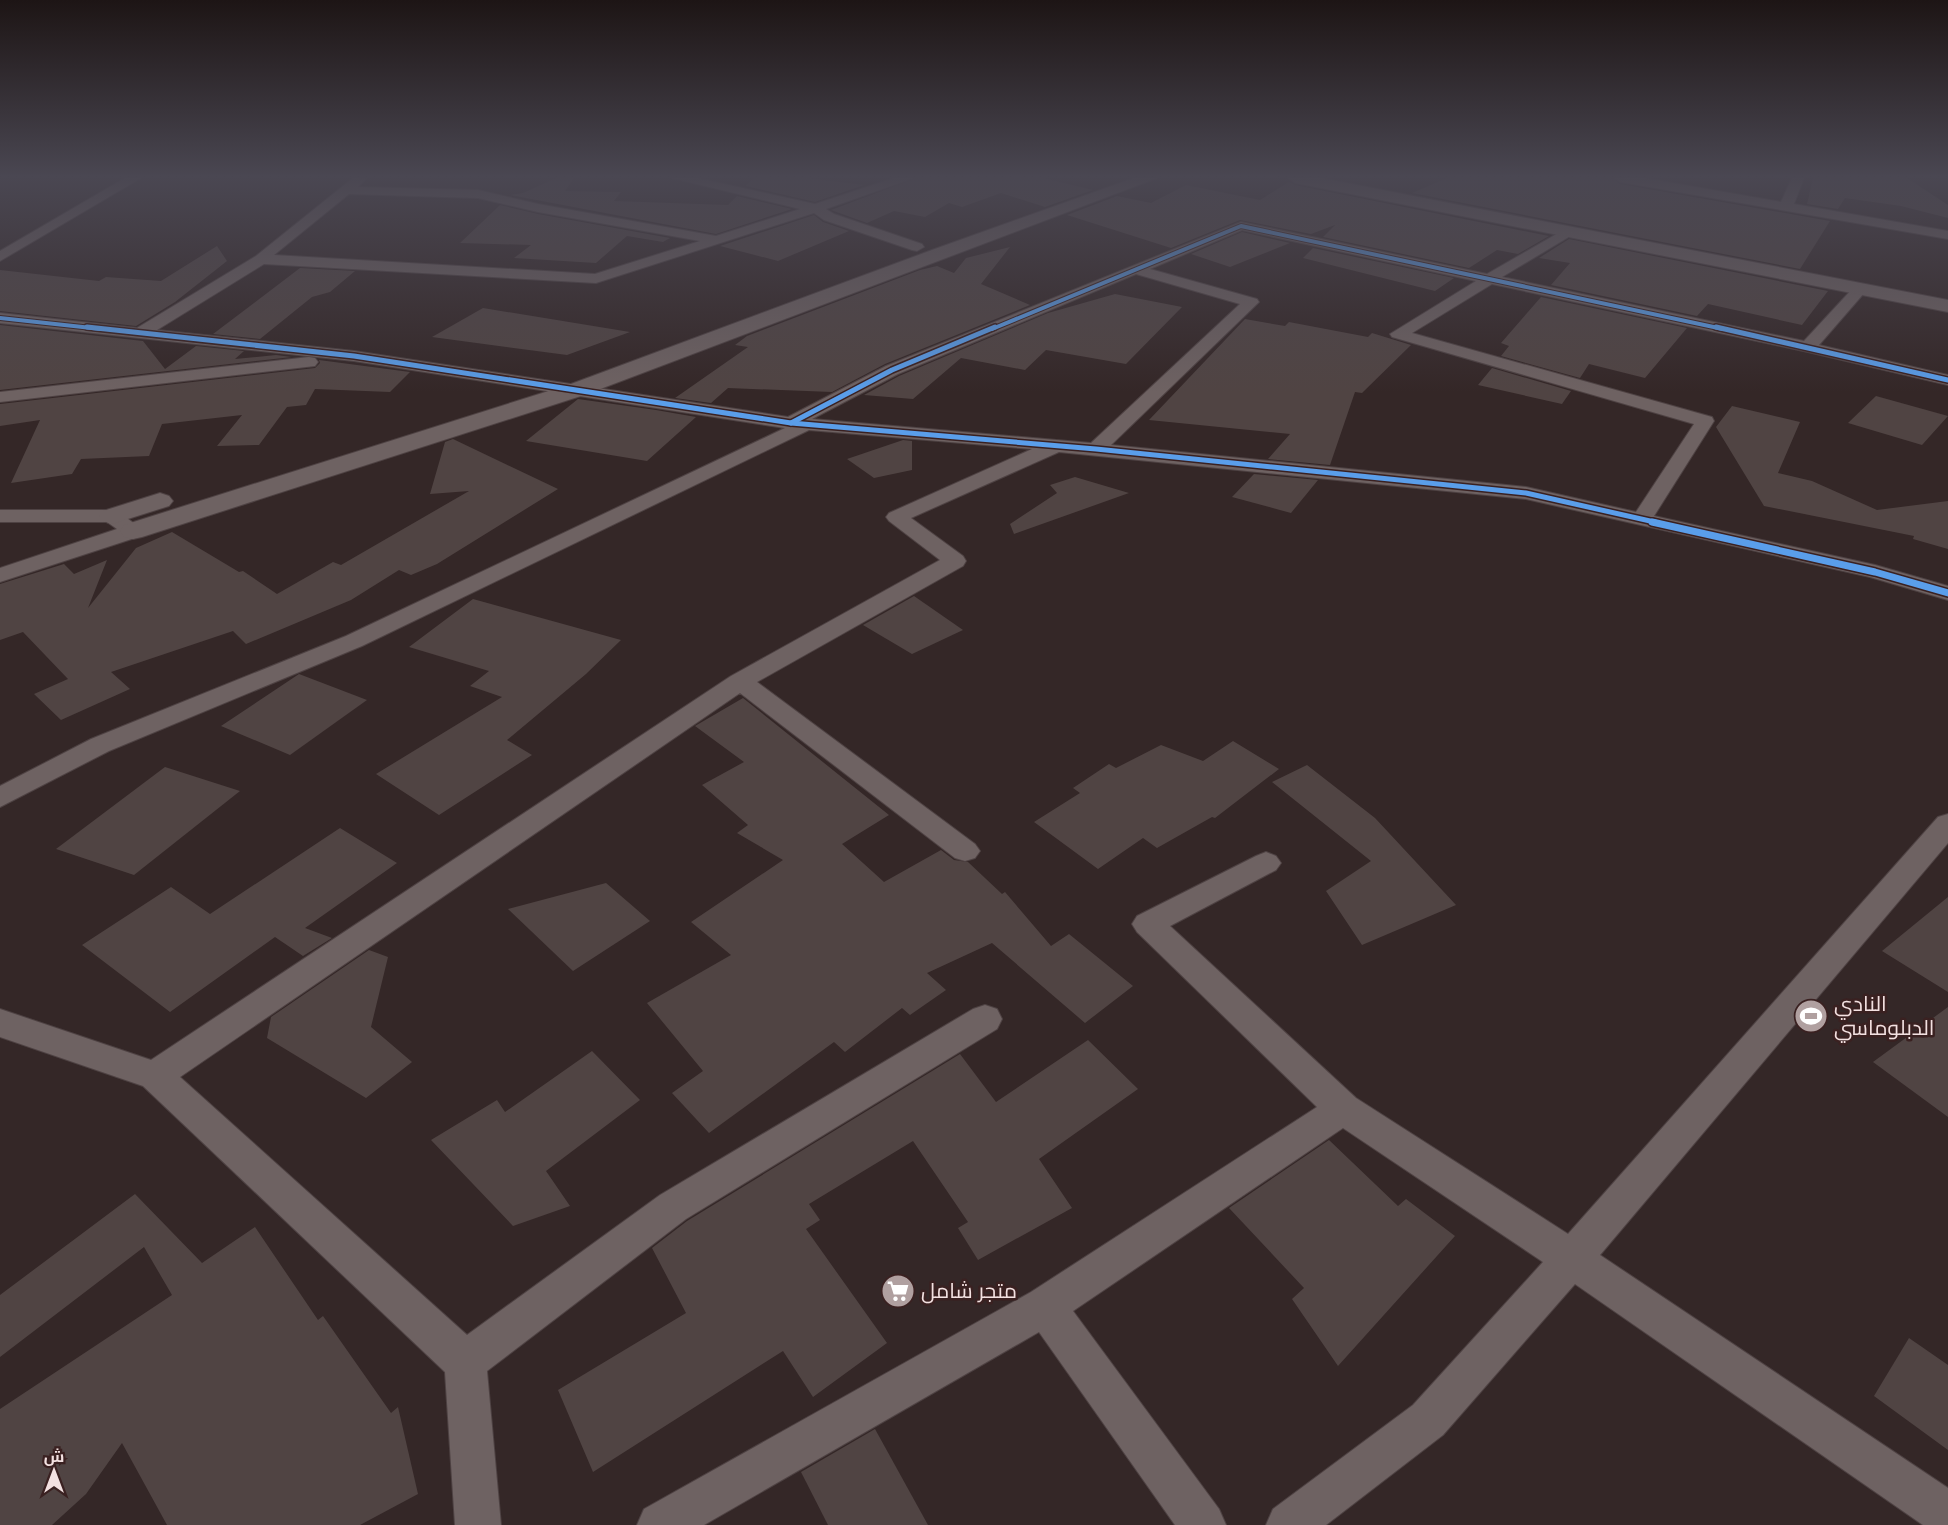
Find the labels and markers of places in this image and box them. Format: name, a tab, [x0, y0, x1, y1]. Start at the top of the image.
place label: النادي الدبلوماسي	[1834, 991, 1934, 1043]
sports icon: النادي الدبلوماسي	[1793, 998, 1829, 1034]
supermarket icon: متجر شامل	[880, 1273, 916, 1309]
place label: متجر شامل	[921, 1278, 1017, 1304]

